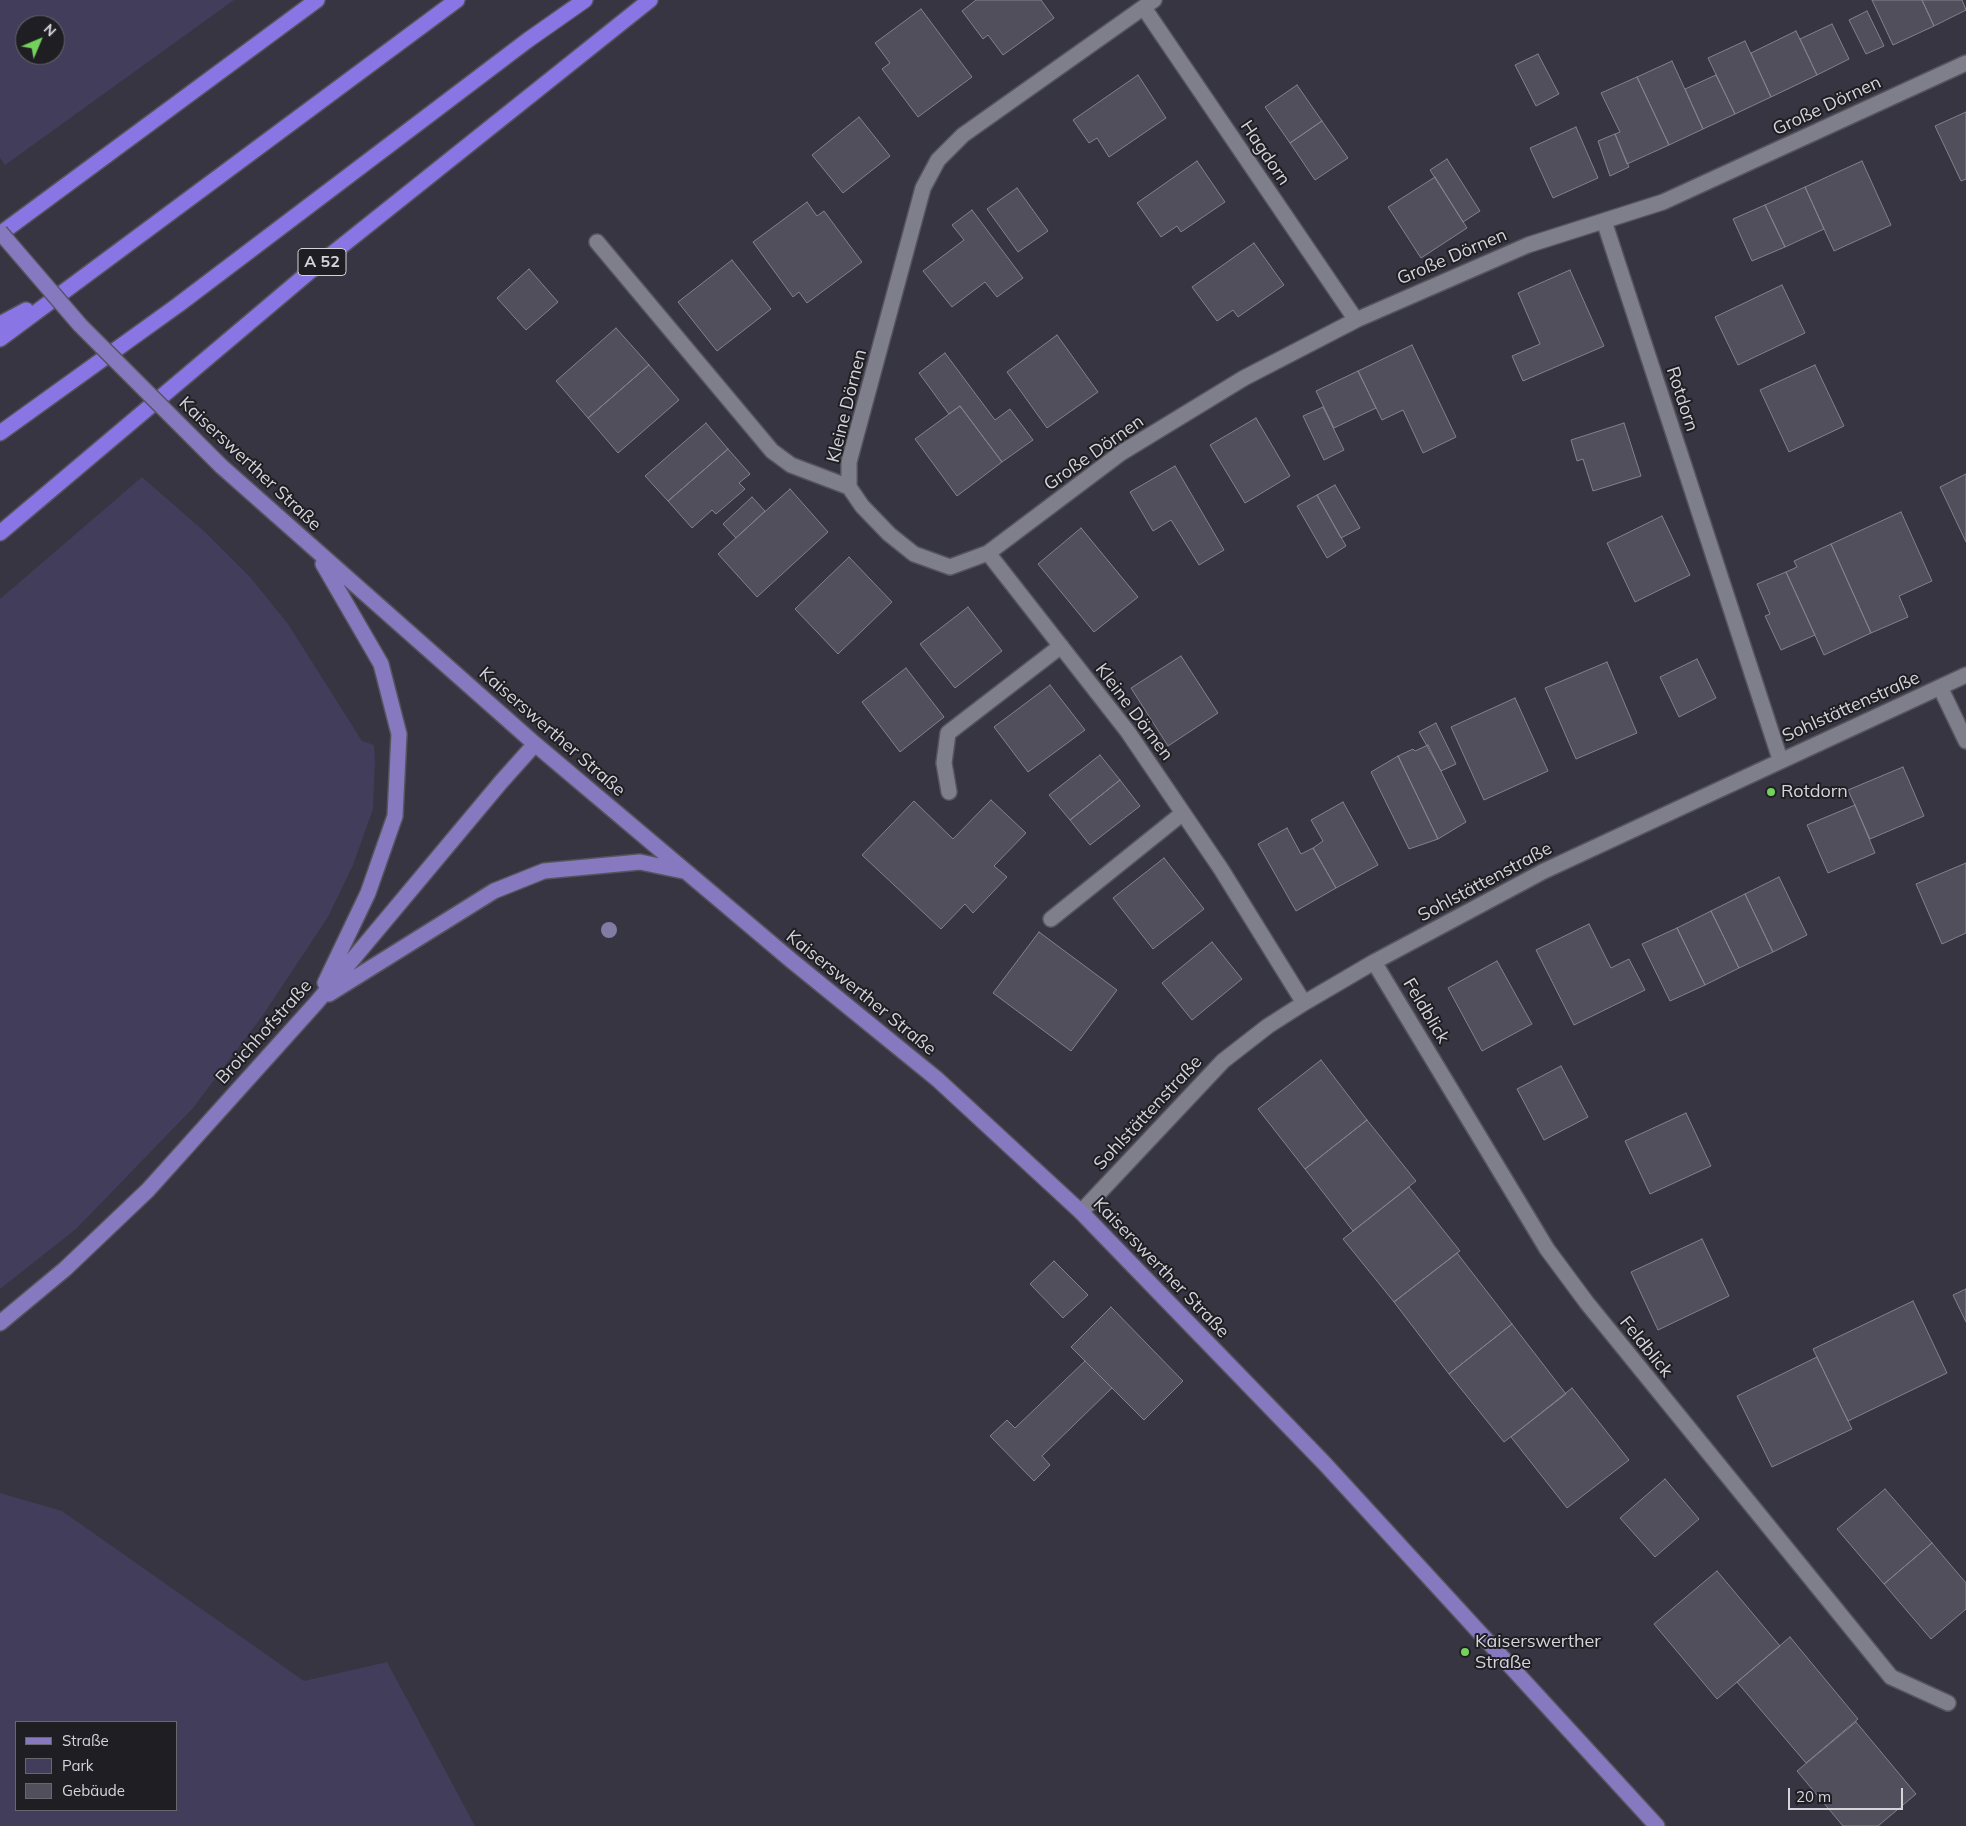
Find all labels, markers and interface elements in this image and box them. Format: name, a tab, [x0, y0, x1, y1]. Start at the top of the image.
north arrow	[15, 15, 65, 65]
text: N	[40, 20, 60, 40]
street label: Große Dörnen	[1769, 72, 1885, 140]
street label: Hagdorn	[1235, 116, 1295, 190]
street label: Große Dörnen	[1394, 224, 1510, 290]
road number: A 52	[298, 248, 346, 276]
street label: Kleine Dörnen	[822, 347, 872, 465]
street label: Rotdorn	[1661, 364, 1703, 434]
street label: Kaiserswerther Straße	[174, 392, 326, 536]
street label: Große Dörnen	[1040, 411, 1148, 495]
street label: Kleine Dörnen	[1090, 659, 1178, 765]
street label: Kaiserswerther Straße	[475, 663, 629, 801]
street label: Sohlstättenstraße	[1779, 667, 1923, 747]
place label: Rotdorn	[1781, 781, 1848, 803]
marker: Rotdorn	[1765, 786, 1777, 798]
street label: Sohlstättenstraße	[1414, 838, 1556, 926]
street label: Kaiserswerther Straße	[782, 926, 940, 1060]
street label: Feldblick	[1398, 974, 1454, 1048]
street label: Broichhofstraße	[211, 975, 317, 1089]
street label: Sohlstättenstraße	[1089, 1051, 1207, 1175]
street label: Kaiserswerther Straße	[1088, 1193, 1234, 1343]
street label: Feldblick	[1615, 1312, 1677, 1382]
place label: Kaiserswerther Straße	[1475, 1631, 1601, 1674]
marker: Kaiserswerther Straße	[1459, 1646, 1471, 1658]
legend	[15, 1721, 178, 1811]
text: Straße	[62, 1731, 109, 1750]
text: Park	[62, 1756, 94, 1775]
scale bar	[1791, 1778, 1906, 1810]
text: Gebäude	[62, 1781, 125, 1800]
text: 20 m	[1796, 1787, 1831, 1806]

